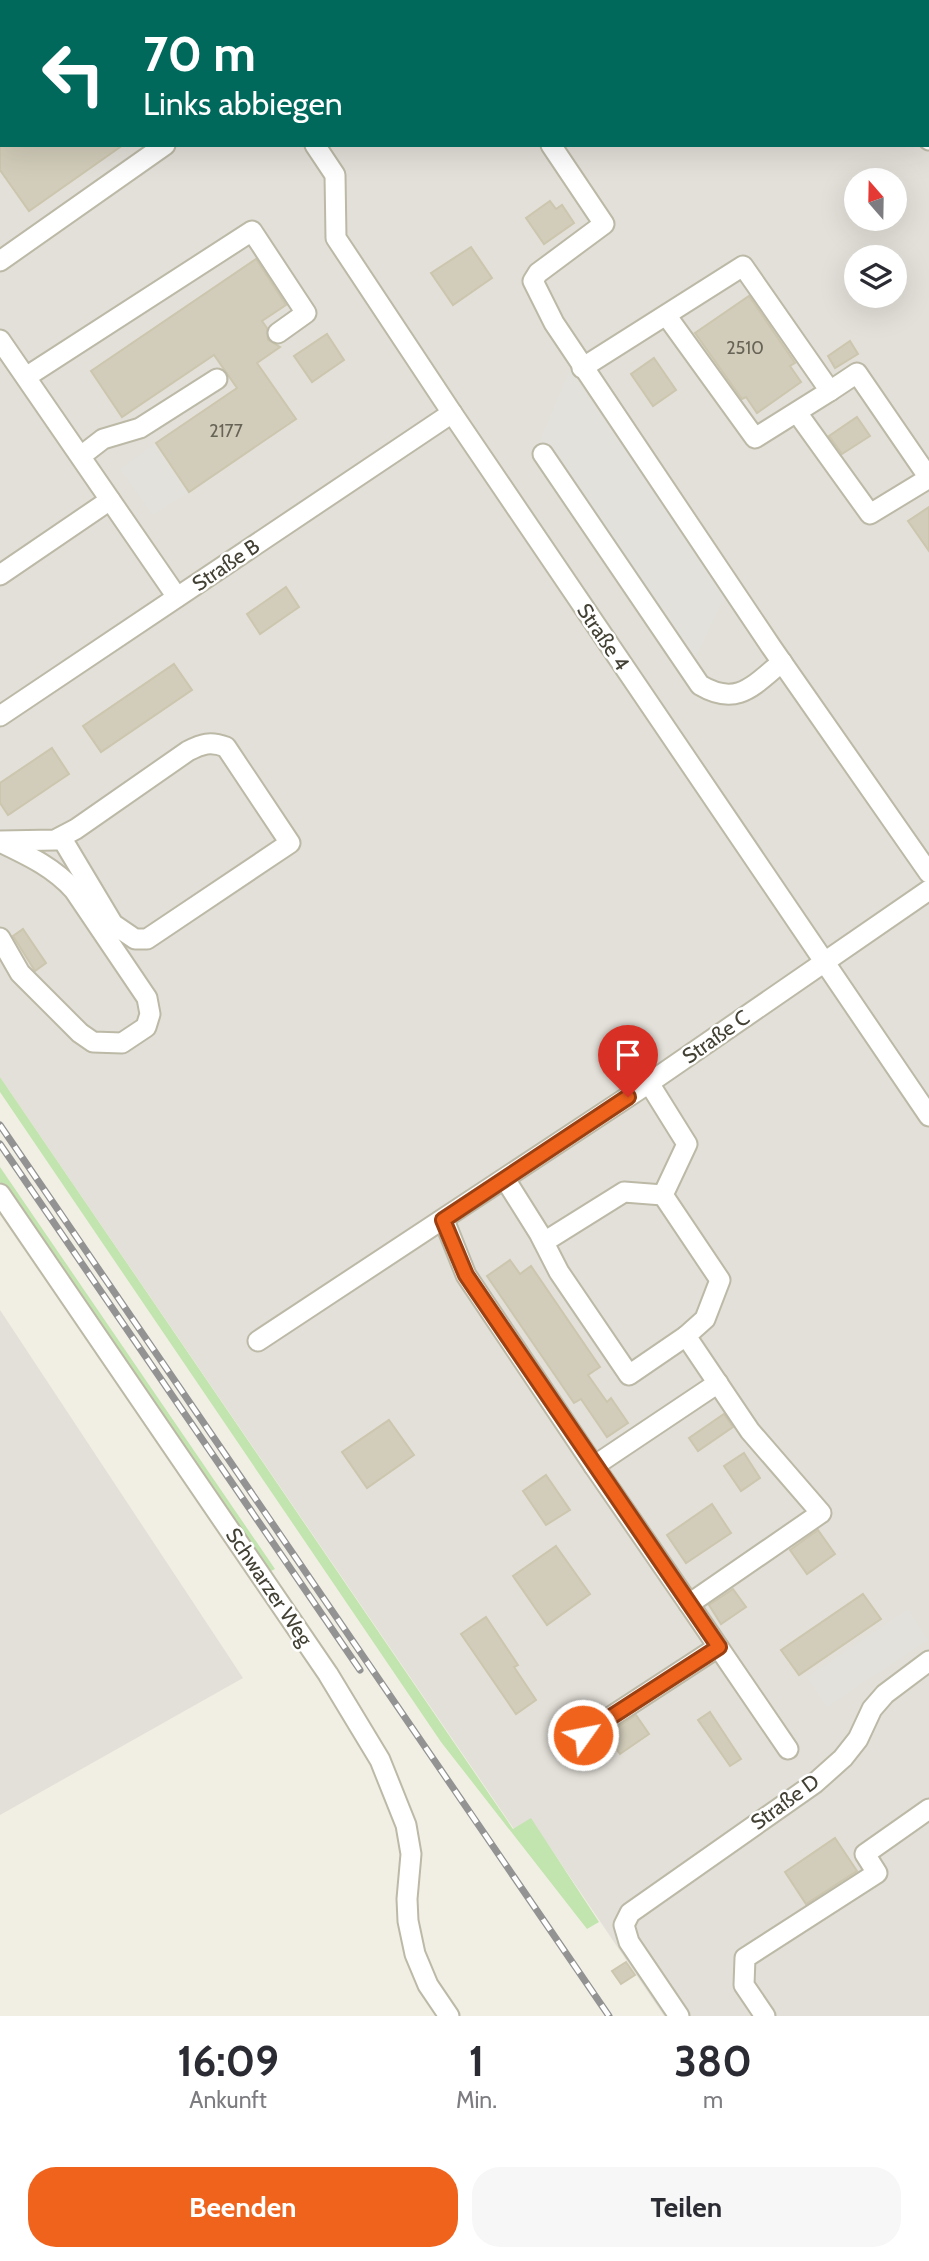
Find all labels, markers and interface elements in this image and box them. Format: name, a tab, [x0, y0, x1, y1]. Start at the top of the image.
text: 70 m	[143, 24, 256, 83]
icon: left	[28, 28, 119, 119]
text: Links abbiegen	[143, 84, 343, 123]
north arrow	[844, 168, 906, 231]
map controls	[844, 168, 907, 308]
button: layers	[844, 245, 907, 308]
house number: 2510	[726, 337, 764, 359]
house number: 2177	[209, 420, 243, 442]
street label: Straße B	[187, 533, 264, 596]
street label: Straße 4	[572, 599, 635, 675]
street label: Straße C	[677, 1005, 754, 1069]
pin	[598, 1025, 658, 1097]
icon: arrive	[609, 1036, 647, 1074]
street label: Schwarzer Weg	[221, 1523, 318, 1651]
position arrow	[546, 1698, 620, 1772]
street label: Straße D	[746, 1768, 824, 1835]
text: 16:09	[177, 2035, 279, 2087]
text: 1	[469, 2035, 484, 2087]
text: 380	[674, 2035, 752, 2087]
text: Ankunft	[189, 2086, 267, 2114]
text: Min.	[456, 2086, 497, 2114]
text: m	[703, 2086, 723, 2114]
button: Beenden	[28, 2167, 458, 2247]
button: Teilen	[472, 2167, 901, 2247]

